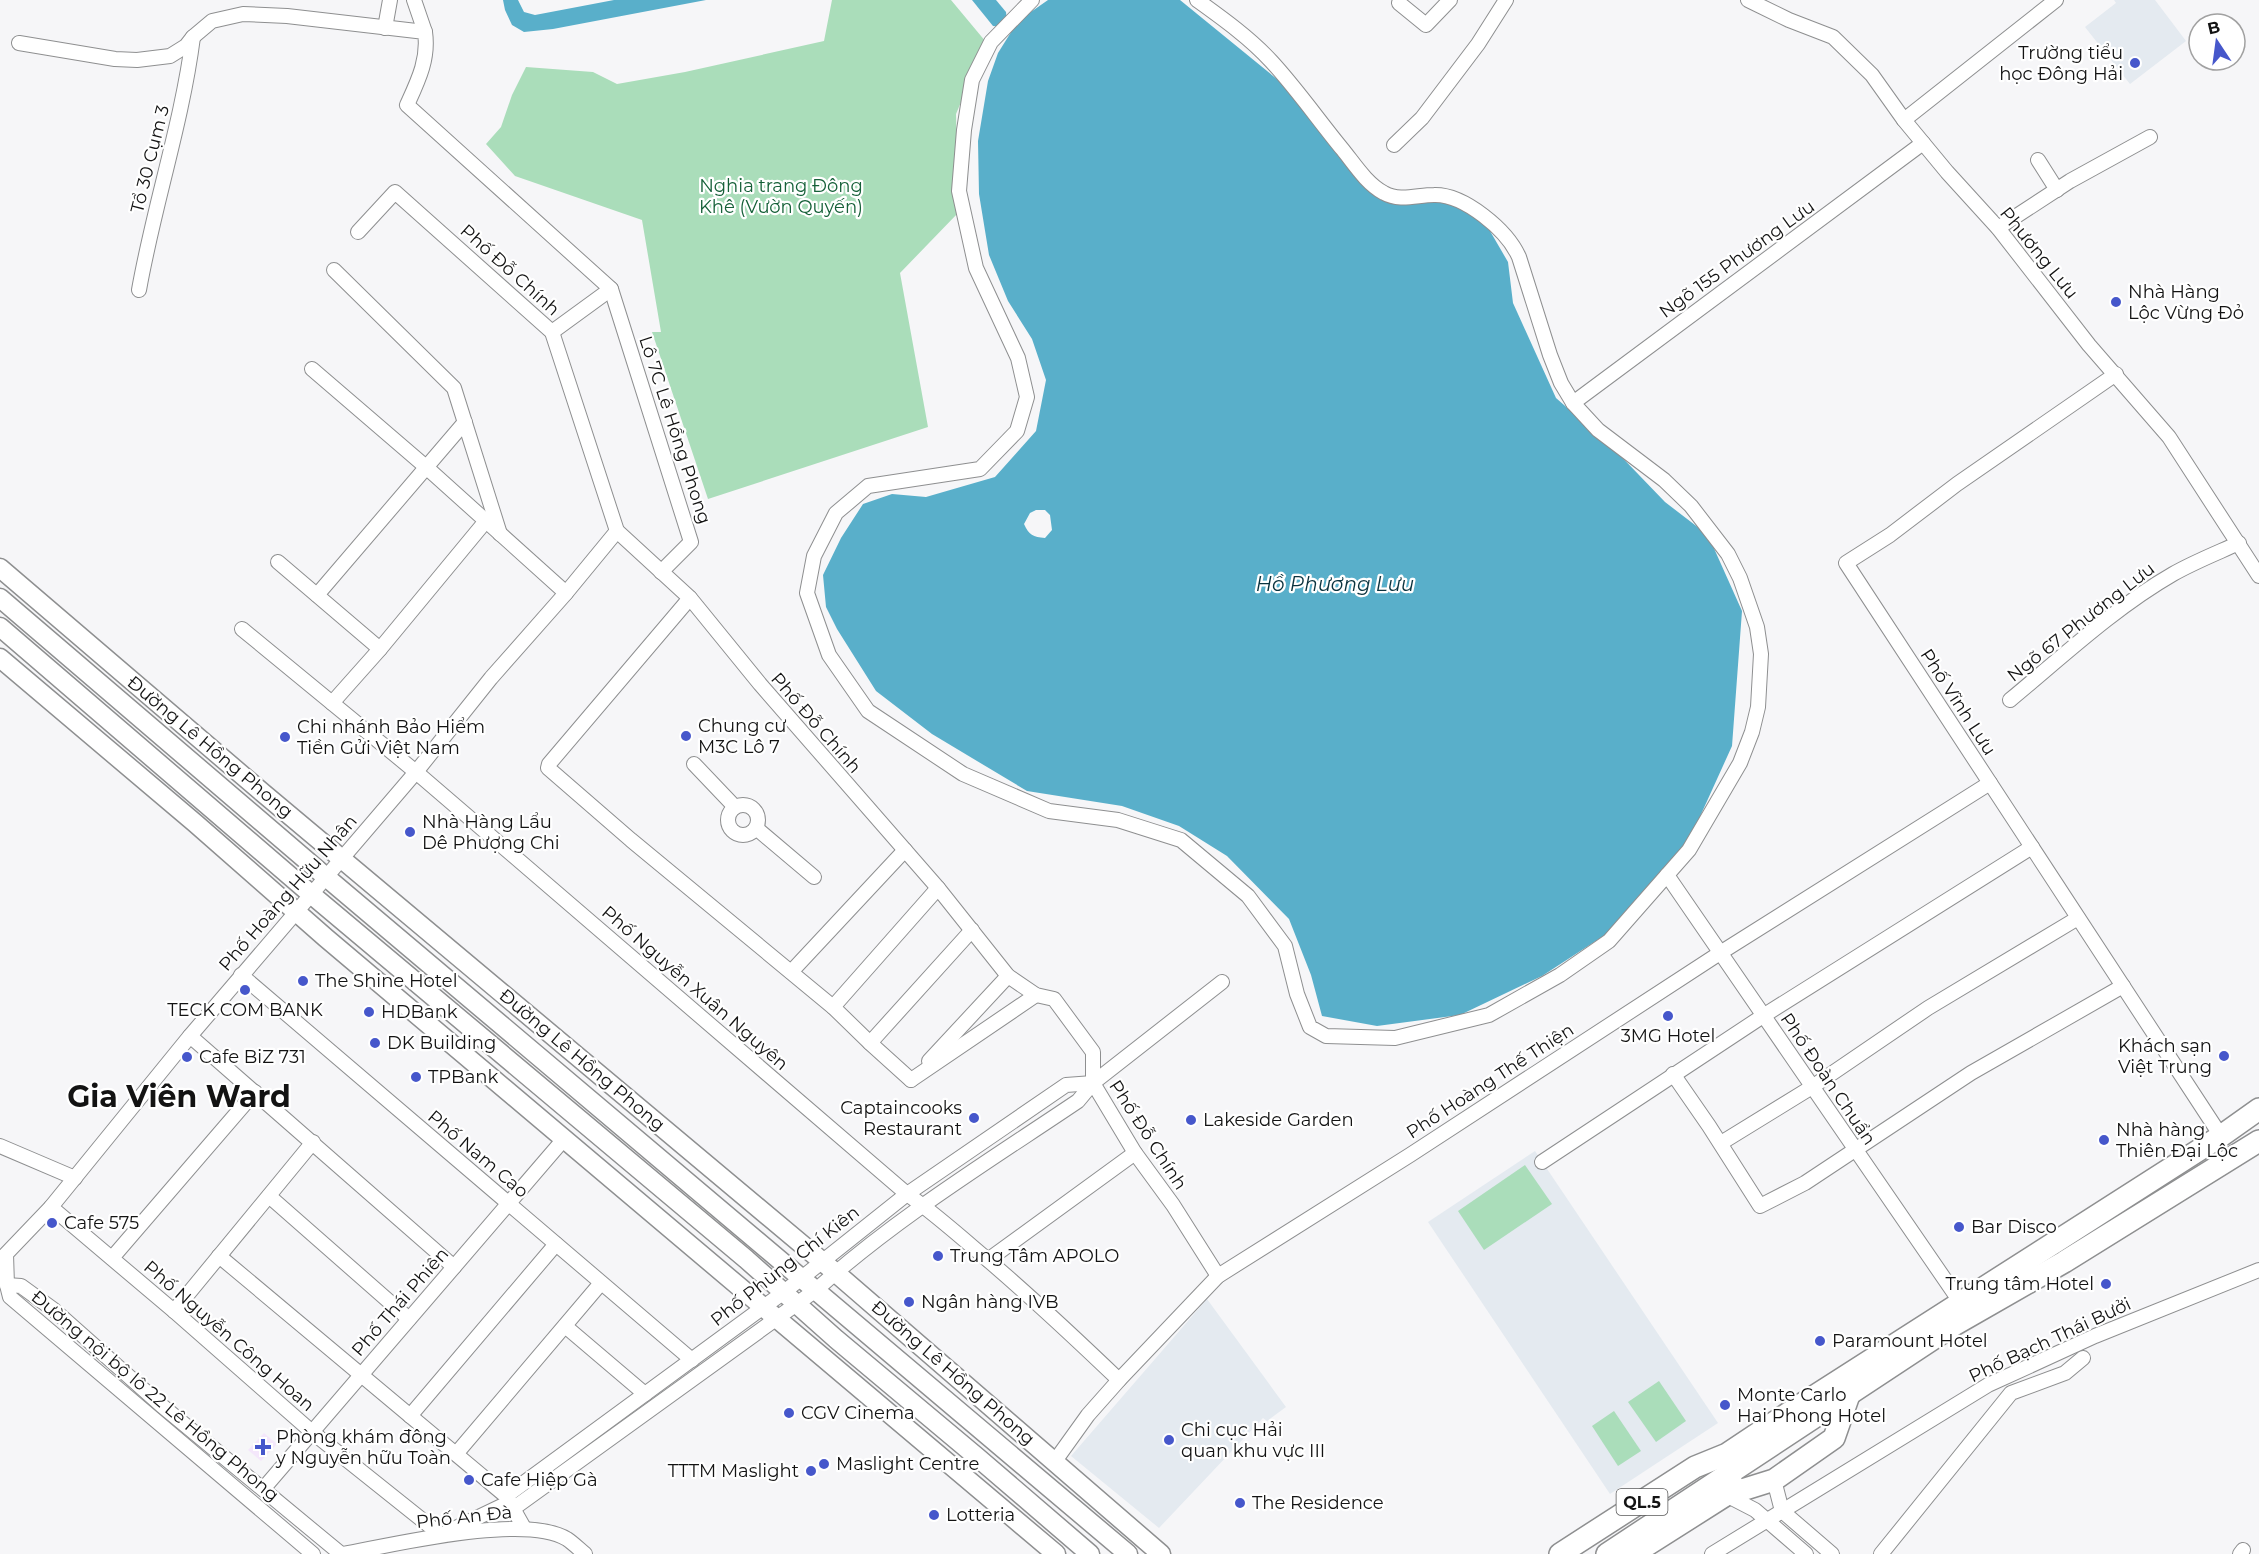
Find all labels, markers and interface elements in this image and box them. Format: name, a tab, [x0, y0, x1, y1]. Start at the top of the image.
north arrow	[2187, 12, 2247, 72]
text: B	[2206, 17, 2222, 39]
place label: Trường tiểu học Đông Hải	[1999, 42, 2123, 85]
marker: Trường tiểu học Đông Hải	[2128, 56, 2142, 70]
street label: Tổ 30 Cụm 3	[126, 103, 174, 215]
park label: Nghia trang Đông Khê (Vườn Quyến)	[699, 175, 863, 218]
street label: Ngõ 155 Phương Lưu	[1655, 195, 1819, 323]
street label: Phương Lưu	[1995, 203, 2083, 303]
street label: Phố Đỗ Chính	[456, 220, 564, 320]
place label: Nhà Hàng Lộc Vừng Đỏ	[2128, 281, 2244, 324]
marker: Nhà Hàng Lộc Vừng Đỏ	[2109, 295, 2123, 309]
street label: Lô 7C Lê Hồng Phong	[634, 333, 716, 527]
street label: Ngõ 67 Phương Lưu	[2003, 558, 2159, 686]
water label: Hồ Phương Lưu	[1256, 572, 1414, 596]
street label: Phố Vĩnh Lưu	[1915, 645, 2001, 759]
street label: Phố Đỗ Chính	[766, 668, 866, 778]
street label: Đường Lê Hồng Phong	[123, 671, 297, 823]
place label: Chung cư M3C Lô 7	[698, 715, 787, 758]
place label: Chi nhánh Bảo Hiểm Tiền Gửi Việt Nam	[297, 716, 485, 759]
marker: Chung cư M3C Lô 7	[679, 729, 693, 743]
marker: Chi nhánh Bảo Hiểm Tiền Gửi Việt Nam	[278, 730, 292, 744]
street label: Phố Hoàng Hữu Nhân	[214, 810, 362, 976]
place label: Nhà Hàng Lẩu Dê Phượng Chi	[422, 811, 560, 854]
marker: Nhà Hàng Lẩu Dê Phượng Chi	[403, 825, 417, 839]
street label: Phố Nguyễn Xuân Nguyên	[597, 901, 793, 1075]
place label: The Shine Hotel	[315, 970, 458, 992]
marker: The Shine Hotel	[296, 974, 310, 988]
marker: TECK COM BANK	[238, 983, 252, 997]
street label: Đường Lê Hồng Phong	[495, 984, 669, 1136]
place label: TECK COM BANK	[167, 999, 323, 1021]
place label: HDBank	[381, 1001, 458, 1023]
marker: HDBank	[362, 1005, 376, 1019]
marker: 3MG Hotel	[1661, 1009, 1675, 1023]
street label: Phố Đoàn Chuẩn	[1776, 1009, 1880, 1149]
street label: Phố Hoàng Thế Thiện	[1402, 1019, 1578, 1143]
place label: 3MG Hotel	[1621, 1025, 1715, 1047]
place label: DK Building	[387, 1032, 496, 1054]
place label: Khách sạn Việt Trung	[2118, 1035, 2212, 1078]
marker: DK Building	[368, 1036, 382, 1050]
place label: Cafe BiZ 731	[199, 1046, 306, 1068]
marker: Khách sạn Việt Trung	[2217, 1049, 2231, 1063]
marker: Cafe BiZ 731	[180, 1050, 194, 1064]
place label: TPBank	[428, 1066, 498, 1088]
marker: TPBank	[409, 1070, 423, 1084]
street label: Phố Đỗ Chính	[1104, 1076, 1192, 1194]
district label: Gia Viên Ward	[67, 1078, 291, 1115]
place label: Captaincooks Restaurant	[840, 1097, 962, 1140]
street label: Phố Nam Cao	[423, 1105, 533, 1203]
place label: Lakeside Garden	[1203, 1109, 1354, 1131]
marker: Captaincooks Restaurant	[967, 1111, 981, 1125]
marker: Lakeside Garden	[1184, 1113, 1198, 1127]
place label: Nhà hàng Thiên Đại Lộc	[2116, 1119, 2238, 1162]
marker: Nhà hàng Thiên Đại Lộc	[2097, 1133, 2111, 1147]
street label: Phố Phùng Chí Kiên	[706, 1201, 864, 1331]
place label: Cafe 575	[64, 1212, 139, 1234]
marker: Cafe 575	[45, 1216, 59, 1230]
place label: Bar Disco	[1971, 1216, 2057, 1238]
marker: Bar Disco	[1952, 1220, 1966, 1234]
street label: Phố Thái Phiên	[347, 1243, 453, 1361]
place label: Trung Tâm APOLO	[950, 1245, 1119, 1267]
marker: Trung Tâm APOLO	[931, 1249, 945, 1263]
street label: Phố Nguyễn Công Hoan	[139, 1256, 319, 1416]
place label: Trung tâm Hotel	[1945, 1273, 2094, 1295]
marker: Trung tâm Hotel	[2099, 1277, 2113, 1291]
street label: Đường nội bộ lô 22 Lê Hồng Phong	[27, 1286, 283, 1506]
place label: Ngân hàng IVB	[921, 1291, 1059, 1313]
street label: Phố Bạch Thái Bưởi	[1965, 1293, 2135, 1387]
marker: Ngân hàng IVB	[902, 1295, 916, 1309]
street label: Đường Lê Hồng Phong	[867, 1296, 1039, 1450]
place label: Paramount Hotel	[1832, 1330, 1988, 1352]
marker: Paramount Hotel	[1813, 1334, 1827, 1348]
place label: Monte Carlo Hai Phong Hotel	[1737, 1384, 1886, 1427]
marker: Monte Carlo Hai Phong Hotel	[1718, 1398, 1732, 1412]
place label: CGV Cinema	[801, 1402, 915, 1424]
marker: CGV Cinema	[782, 1406, 796, 1420]
place label: Chi cục Hải quan khu vực III	[1181, 1419, 1325, 1462]
place label: Phòng khám đông y Nguyễn hữu Toàn	[275, 1426, 451, 1469]
marker: Chi cục Hải quan khu vực III	[1162, 1433, 1176, 1447]
marker: Phòng khám đông y Nguyễn hữu Toàn	[254, 1438, 272, 1456]
place label: Maslight Centre	[836, 1453, 979, 1475]
marker: Maslight Centre	[817, 1457, 831, 1471]
place label: TTTM Maslight	[668, 1460, 799, 1482]
marker: TTTM Maslight	[804, 1464, 818, 1478]
place label: Cafe Hiệp Gà	[481, 1469, 598, 1491]
marker: Cafe Hiệp Gà	[462, 1473, 476, 1487]
road number: QL.5	[1616, 1489, 1668, 1515]
place label: The Residence	[1252, 1492, 1384, 1514]
marker: The Residence	[1233, 1496, 1247, 1510]
street label: Phố An Đà	[415, 1501, 513, 1533]
place label: Lotteria	[946, 1504, 1015, 1526]
marker: Lotteria	[927, 1508, 941, 1522]

